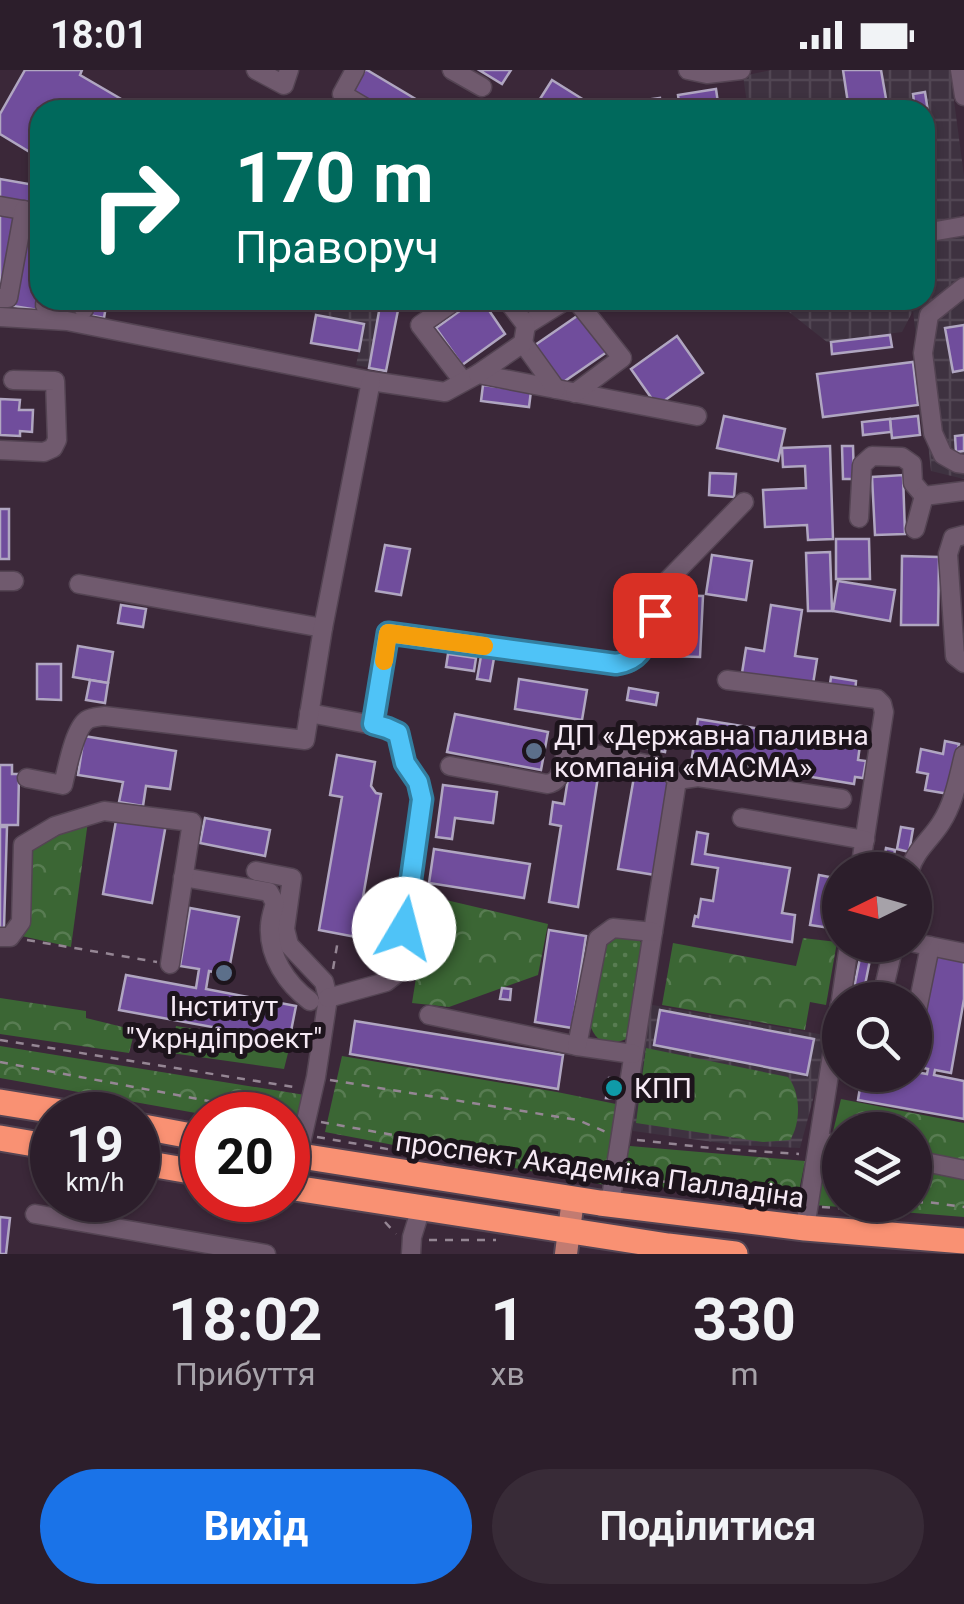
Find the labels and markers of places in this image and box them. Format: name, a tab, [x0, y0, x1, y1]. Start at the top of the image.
pin	[613, 573, 698, 658]
place label: ДП «Державна паливна компанія «МАСМА»	[554, 719, 869, 784]
marker: ДП «Державна паливна компанія «МАСМА»	[523, 740, 545, 762]
marker: Інститут "Укрндіпроект"	[213, 962, 235, 984]
place label: Інститут "Укрндіпроект"	[126, 990, 322, 1055]
place label: КПП	[634, 1072, 692, 1105]
marker: КПП	[603, 1077, 625, 1099]

